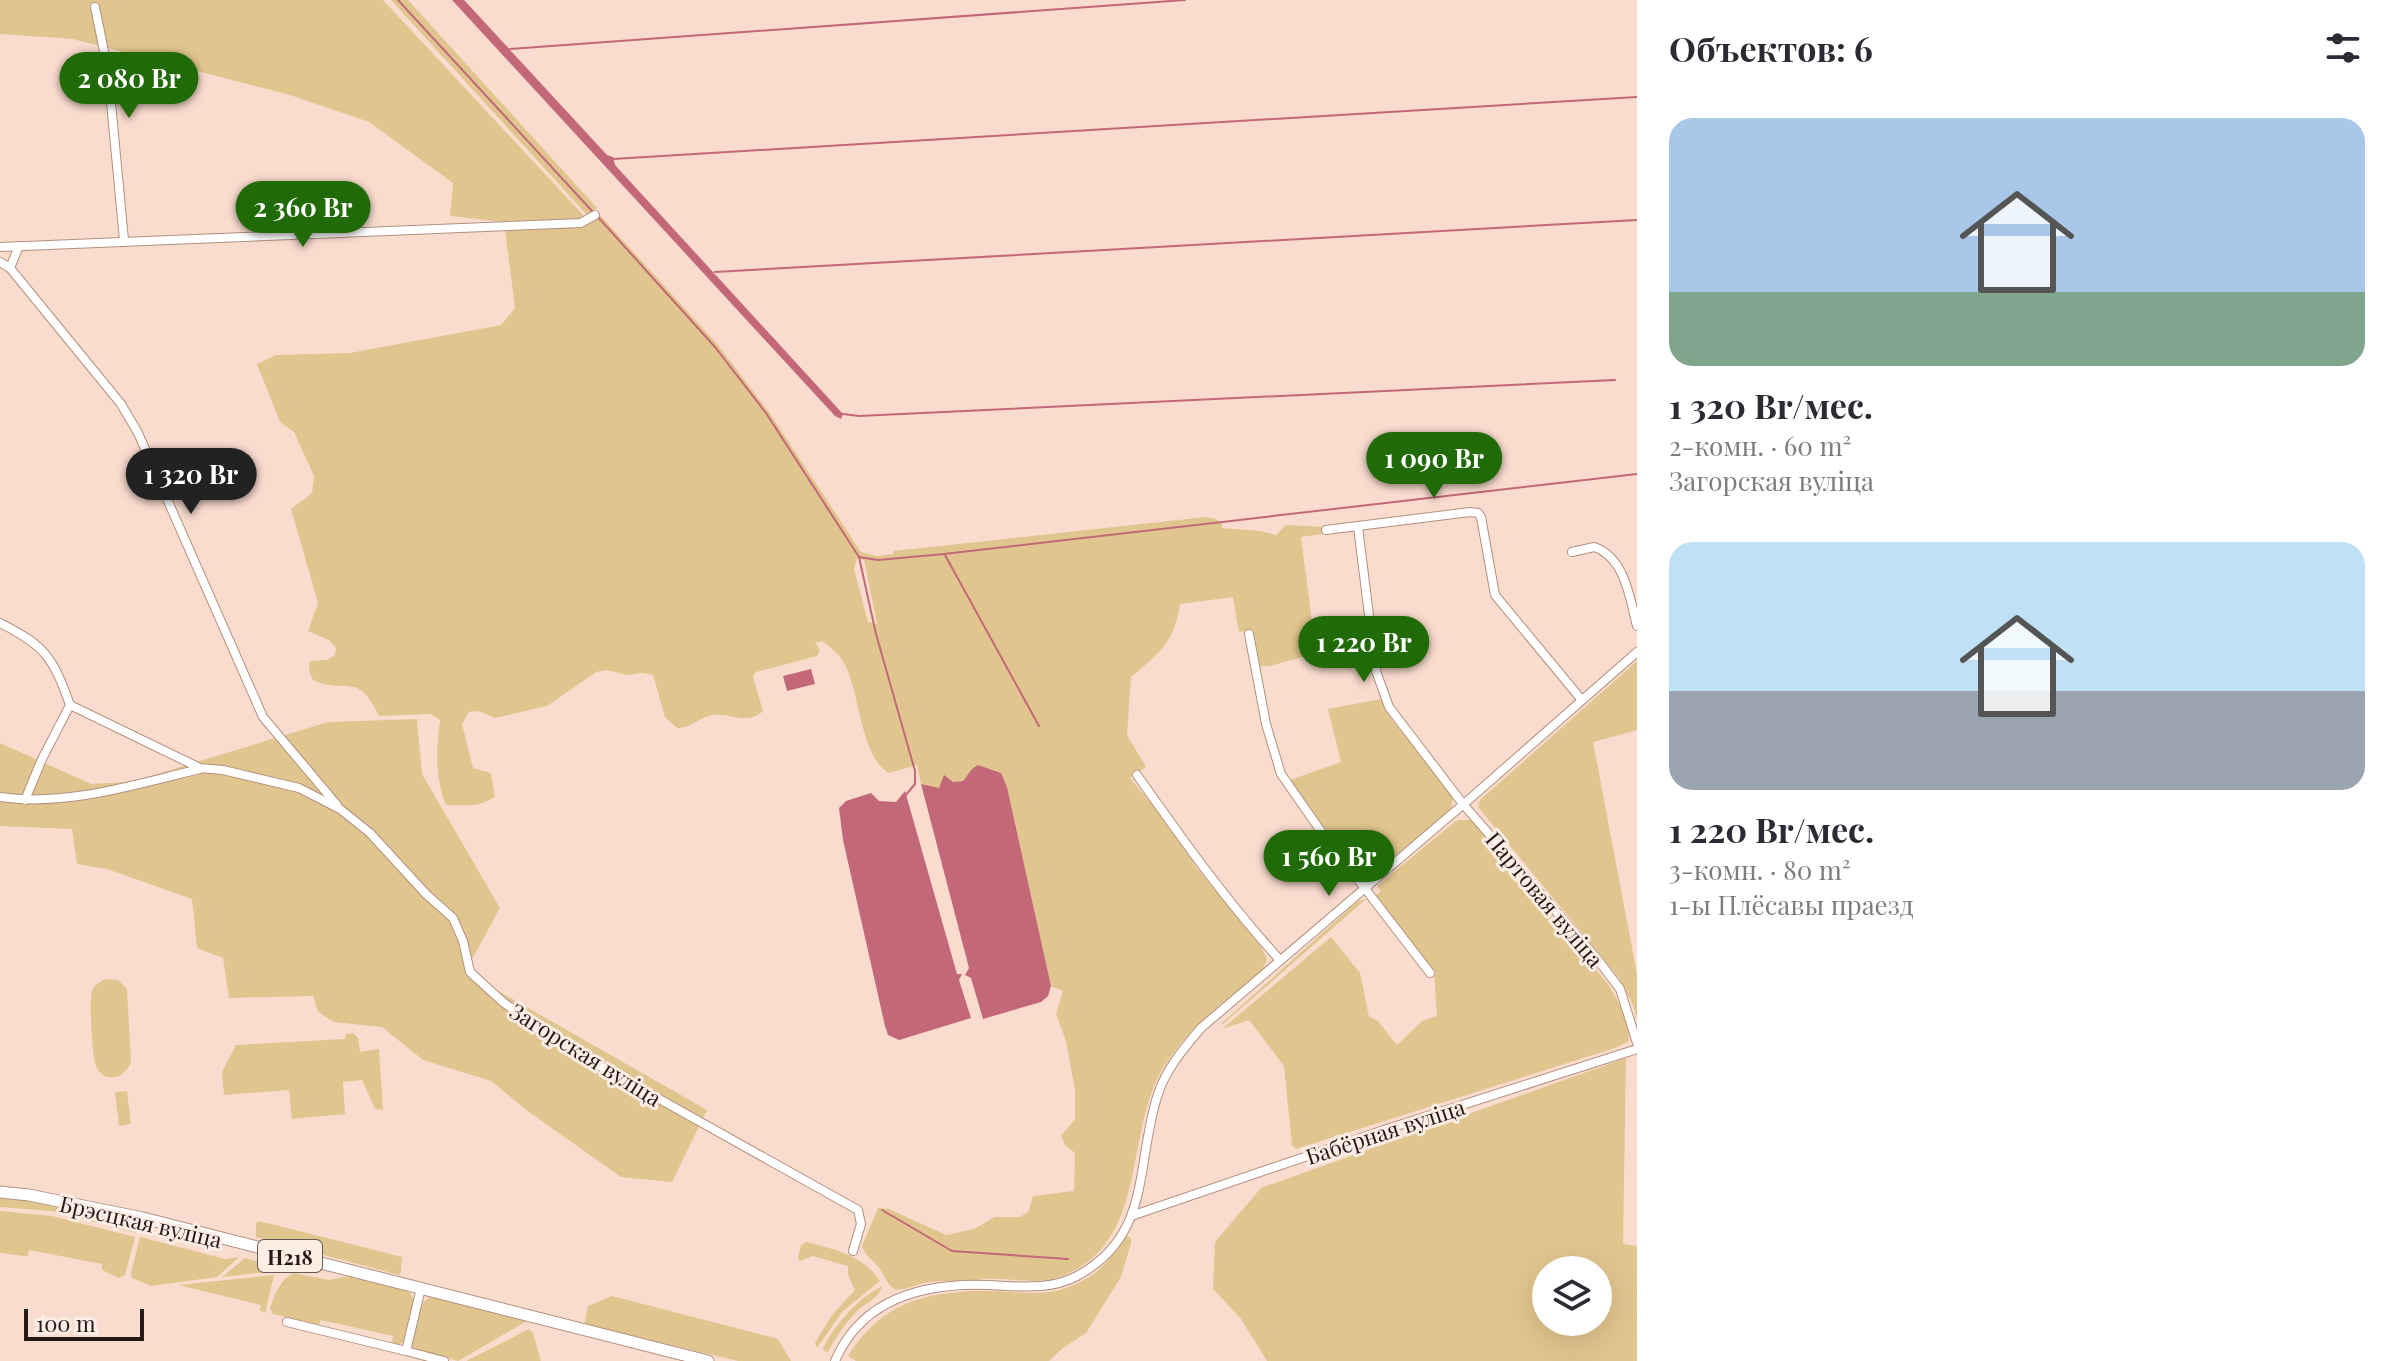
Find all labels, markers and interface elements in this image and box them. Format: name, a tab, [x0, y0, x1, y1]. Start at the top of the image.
text: Объектов: 6	[1669, 25, 1873, 71]
icon: filters	[2321, 26, 2365, 70]
pin: 2 080 Br	[46, 52, 212, 120]
text: 2 080 Br	[77, 60, 181, 95]
icon: home	[1945, 170, 2089, 314]
pin: 2 360 Br	[220, 181, 386, 249]
text: 2 360 Br	[254, 189, 352, 224]
text: 1 320 Br/мес.	[1669, 382, 1873, 428]
text: 2-комн. · 60 m²	[1669, 428, 1851, 463]
pin: 1 090 Br	[1351, 432, 1517, 500]
text: 1 090 Br	[1384, 440, 1484, 475]
pin: 1 320 Br	[108, 448, 274, 516]
text: 1 320 Br	[144, 456, 238, 491]
text: Загорская вуліца	[1669, 463, 1874, 498]
icon: home	[1945, 594, 2089, 738]
pin: 1 220 Br	[1281, 616, 1447, 684]
text: 1 220 Br	[1316, 624, 1412, 659]
text: 1 220 Br/мес.	[1669, 806, 1874, 852]
street label: Партовая вуліца	[1479, 825, 1611, 973]
pin: 1 560 Br	[1246, 830, 1412, 898]
text: 1 560 Br	[1282, 838, 1376, 873]
text: 3-комн. · 80 m²	[1669, 852, 1851, 887]
text: 1-ы Плёсавы праезд	[1669, 887, 1914, 922]
street label: Загорская вуліца	[504, 995, 668, 1113]
street label: Бабёрная вуліца	[1301, 1091, 1469, 1171]
street label: Брэсцкая вуліца	[57, 1188, 225, 1254]
road number: Н218	[258, 1240, 322, 1272]
map controls	[1532, 1256, 1612, 1336]
button: layers	[1532, 1256, 1612, 1336]
scale bar	[24, 1305, 144, 1341]
text: 100 m	[36, 1308, 96, 1338]

